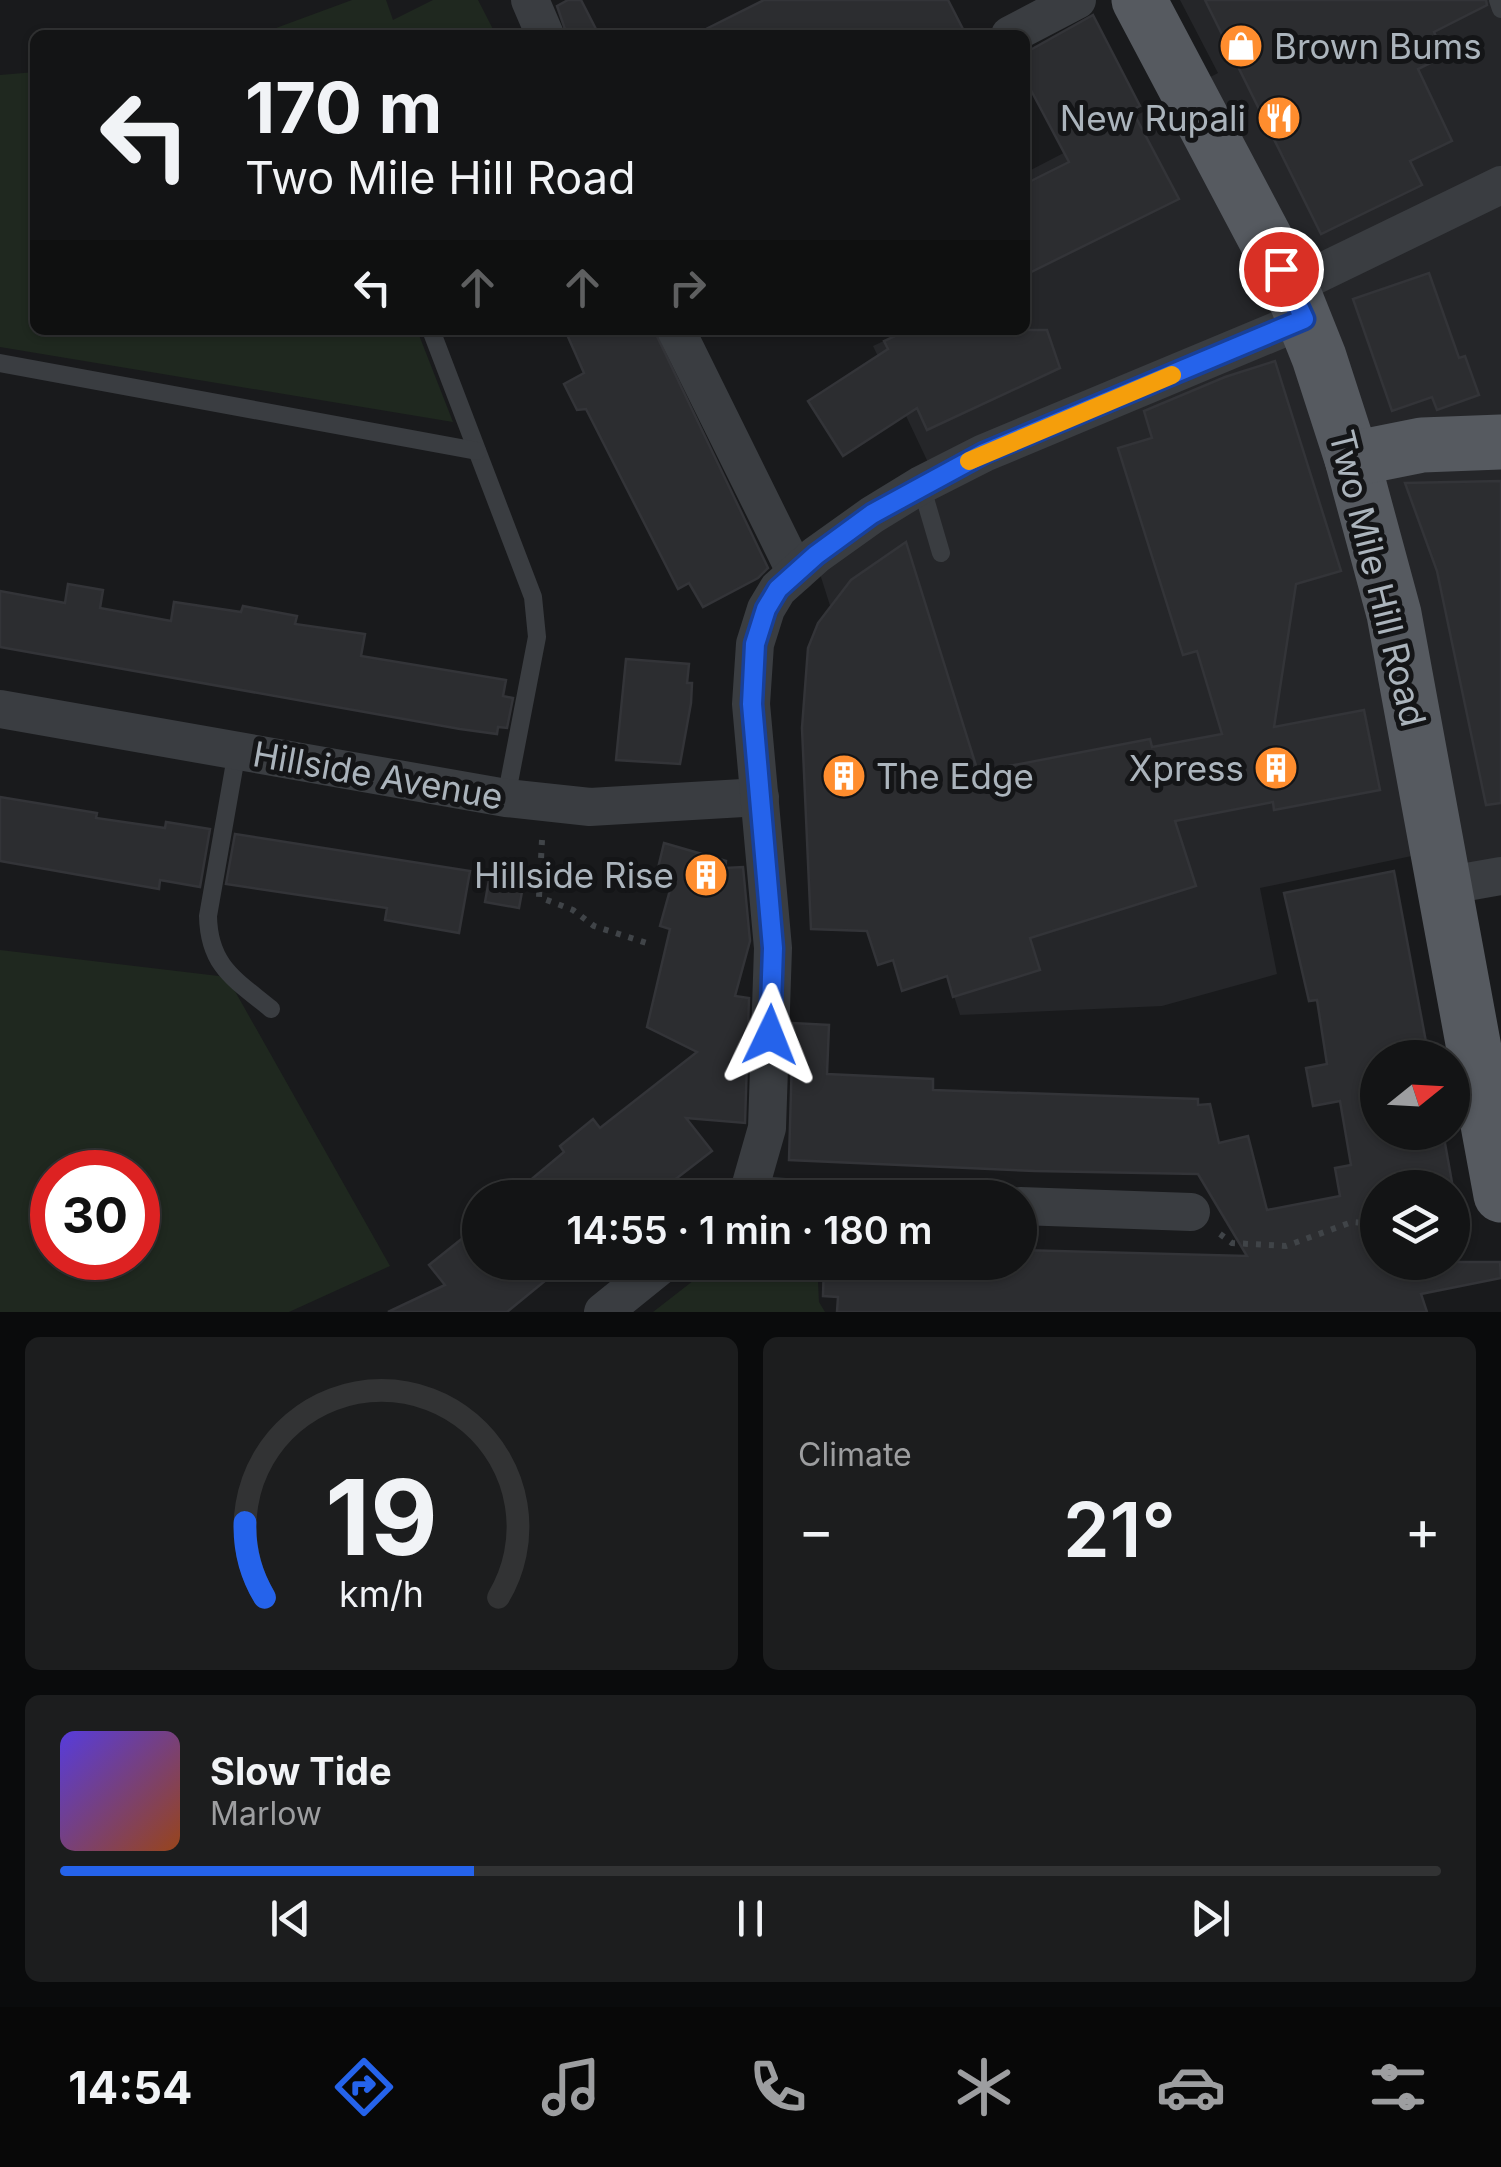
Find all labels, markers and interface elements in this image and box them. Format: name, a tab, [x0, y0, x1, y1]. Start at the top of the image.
shop icon: Brown Bums	[1218, 23, 1264, 69]
place label: Brown Bums	[1274, 25, 1482, 67]
text: 170 m	[245, 65, 442, 150]
icon: left	[80, 70, 210, 200]
restaurant icon: New Rupali	[1256, 95, 1302, 141]
place label: New Rupali	[1060, 97, 1246, 139]
text: Two Mile Hill Road	[245, 150, 636, 205]
pin	[1239, 227, 1324, 312]
icon: arrive	[1254, 242, 1309, 297]
icon: left	[345, 260, 400, 315]
icon: ahead	[450, 260, 505, 315]
icon: ahead	[555, 260, 610, 315]
icon: right	[660, 260, 715, 315]
street label: Two Mile Hill Road	[1321, 426, 1435, 730]
street label: Hillside Avenue	[250, 732, 506, 818]
building icon: Xpress	[1253, 745, 1299, 791]
place label: Xpress	[1129, 747, 1244, 789]
building icon: The Edge	[821, 753, 867, 799]
place label: The Edge	[876, 755, 1034, 797]
building icon: Hillside Rise	[683, 852, 729, 898]
place label: Hillside Rise	[474, 854, 674, 896]
position arrow	[718, 983, 822, 1087]
north arrow	[1360, 1040, 1470, 1150]
map controls	[1360, 1040, 1470, 1280]
speed limit sign: 30	[30, 1150, 160, 1280]
button: layers	[1360, 1170, 1470, 1280]
text: 14:55 · 1 min · 180 m	[566, 1207, 933, 1253]
text: Climate	[798, 1435, 912, 1474]
text: 19	[325, 1454, 438, 1580]
text: 21°	[1063, 1484, 1176, 1575]
text: −	[798, 1497, 834, 1563]
text: +	[1405, 1497, 1441, 1563]
text: km/h	[339, 1572, 424, 1616]
text: Slow Tide	[210, 1748, 392, 1794]
text: Marlow	[210, 1794, 322, 1833]
icon: previous	[263, 1891, 318, 1946]
icon: pause	[723, 1891, 778, 1946]
icon: next	[1183, 1891, 1238, 1946]
icon: directions	[329, 2052, 399, 2122]
icon: music	[536, 2052, 606, 2122]
icon: phone	[743, 2052, 813, 2122]
icon: climate	[949, 2052, 1019, 2122]
icon: car	[1156, 2052, 1226, 2122]
icon: filters	[1363, 2052, 1433, 2122]
text: 14:54	[68, 2060, 192, 2115]

